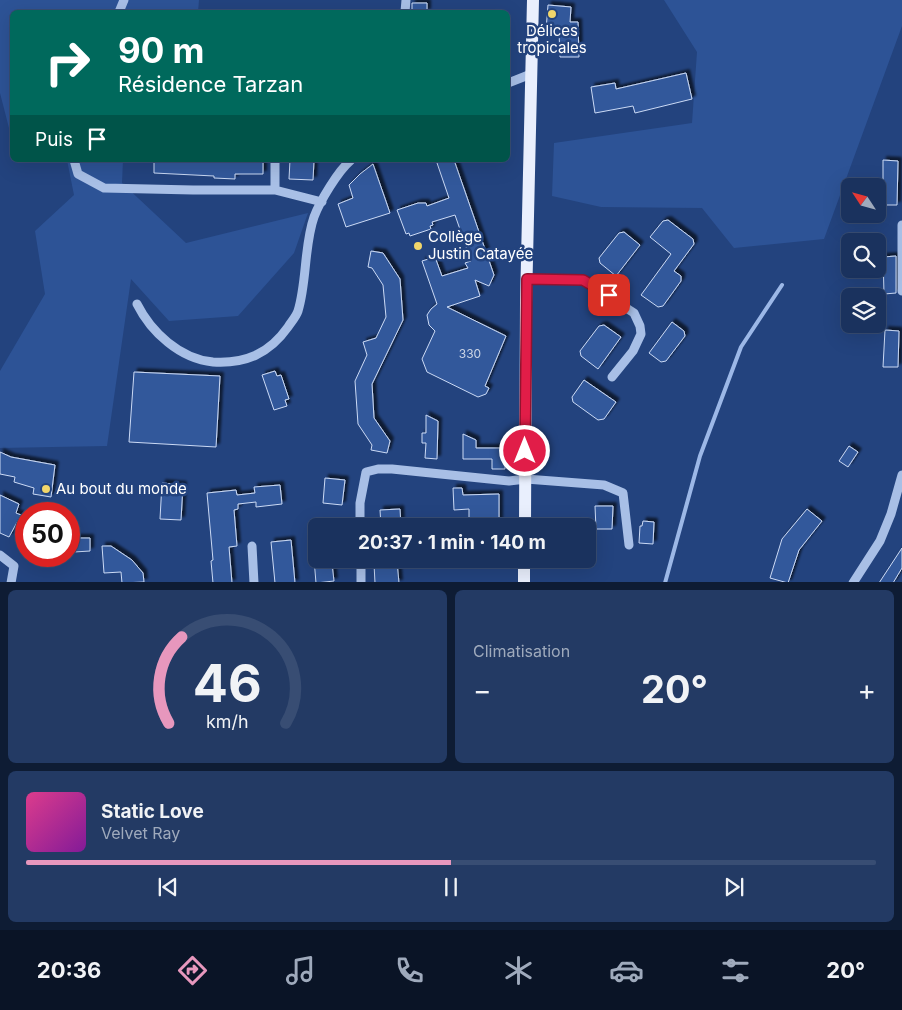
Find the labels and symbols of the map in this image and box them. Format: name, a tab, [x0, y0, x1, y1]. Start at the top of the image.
marker: Délices tropicales	[546, 8, 558, 20]
place label: Délices tropicales	[517, 21, 587, 57]
north arrow	[841, 178, 886, 222]
place label: Collège Justin Catayée	[428, 227, 533, 263]
marker: Collège Justin Catayée	[412, 240, 424, 252]
pin	[588, 274, 630, 316]
house number: 330	[459, 346, 481, 361]
position arrow	[498, 424, 550, 476]
place label: Au bout du monde	[56, 479, 187, 498]
marker: Au bout du monde	[40, 483, 52, 495]
speed limit sign: 50	[15, 502, 80, 567]

